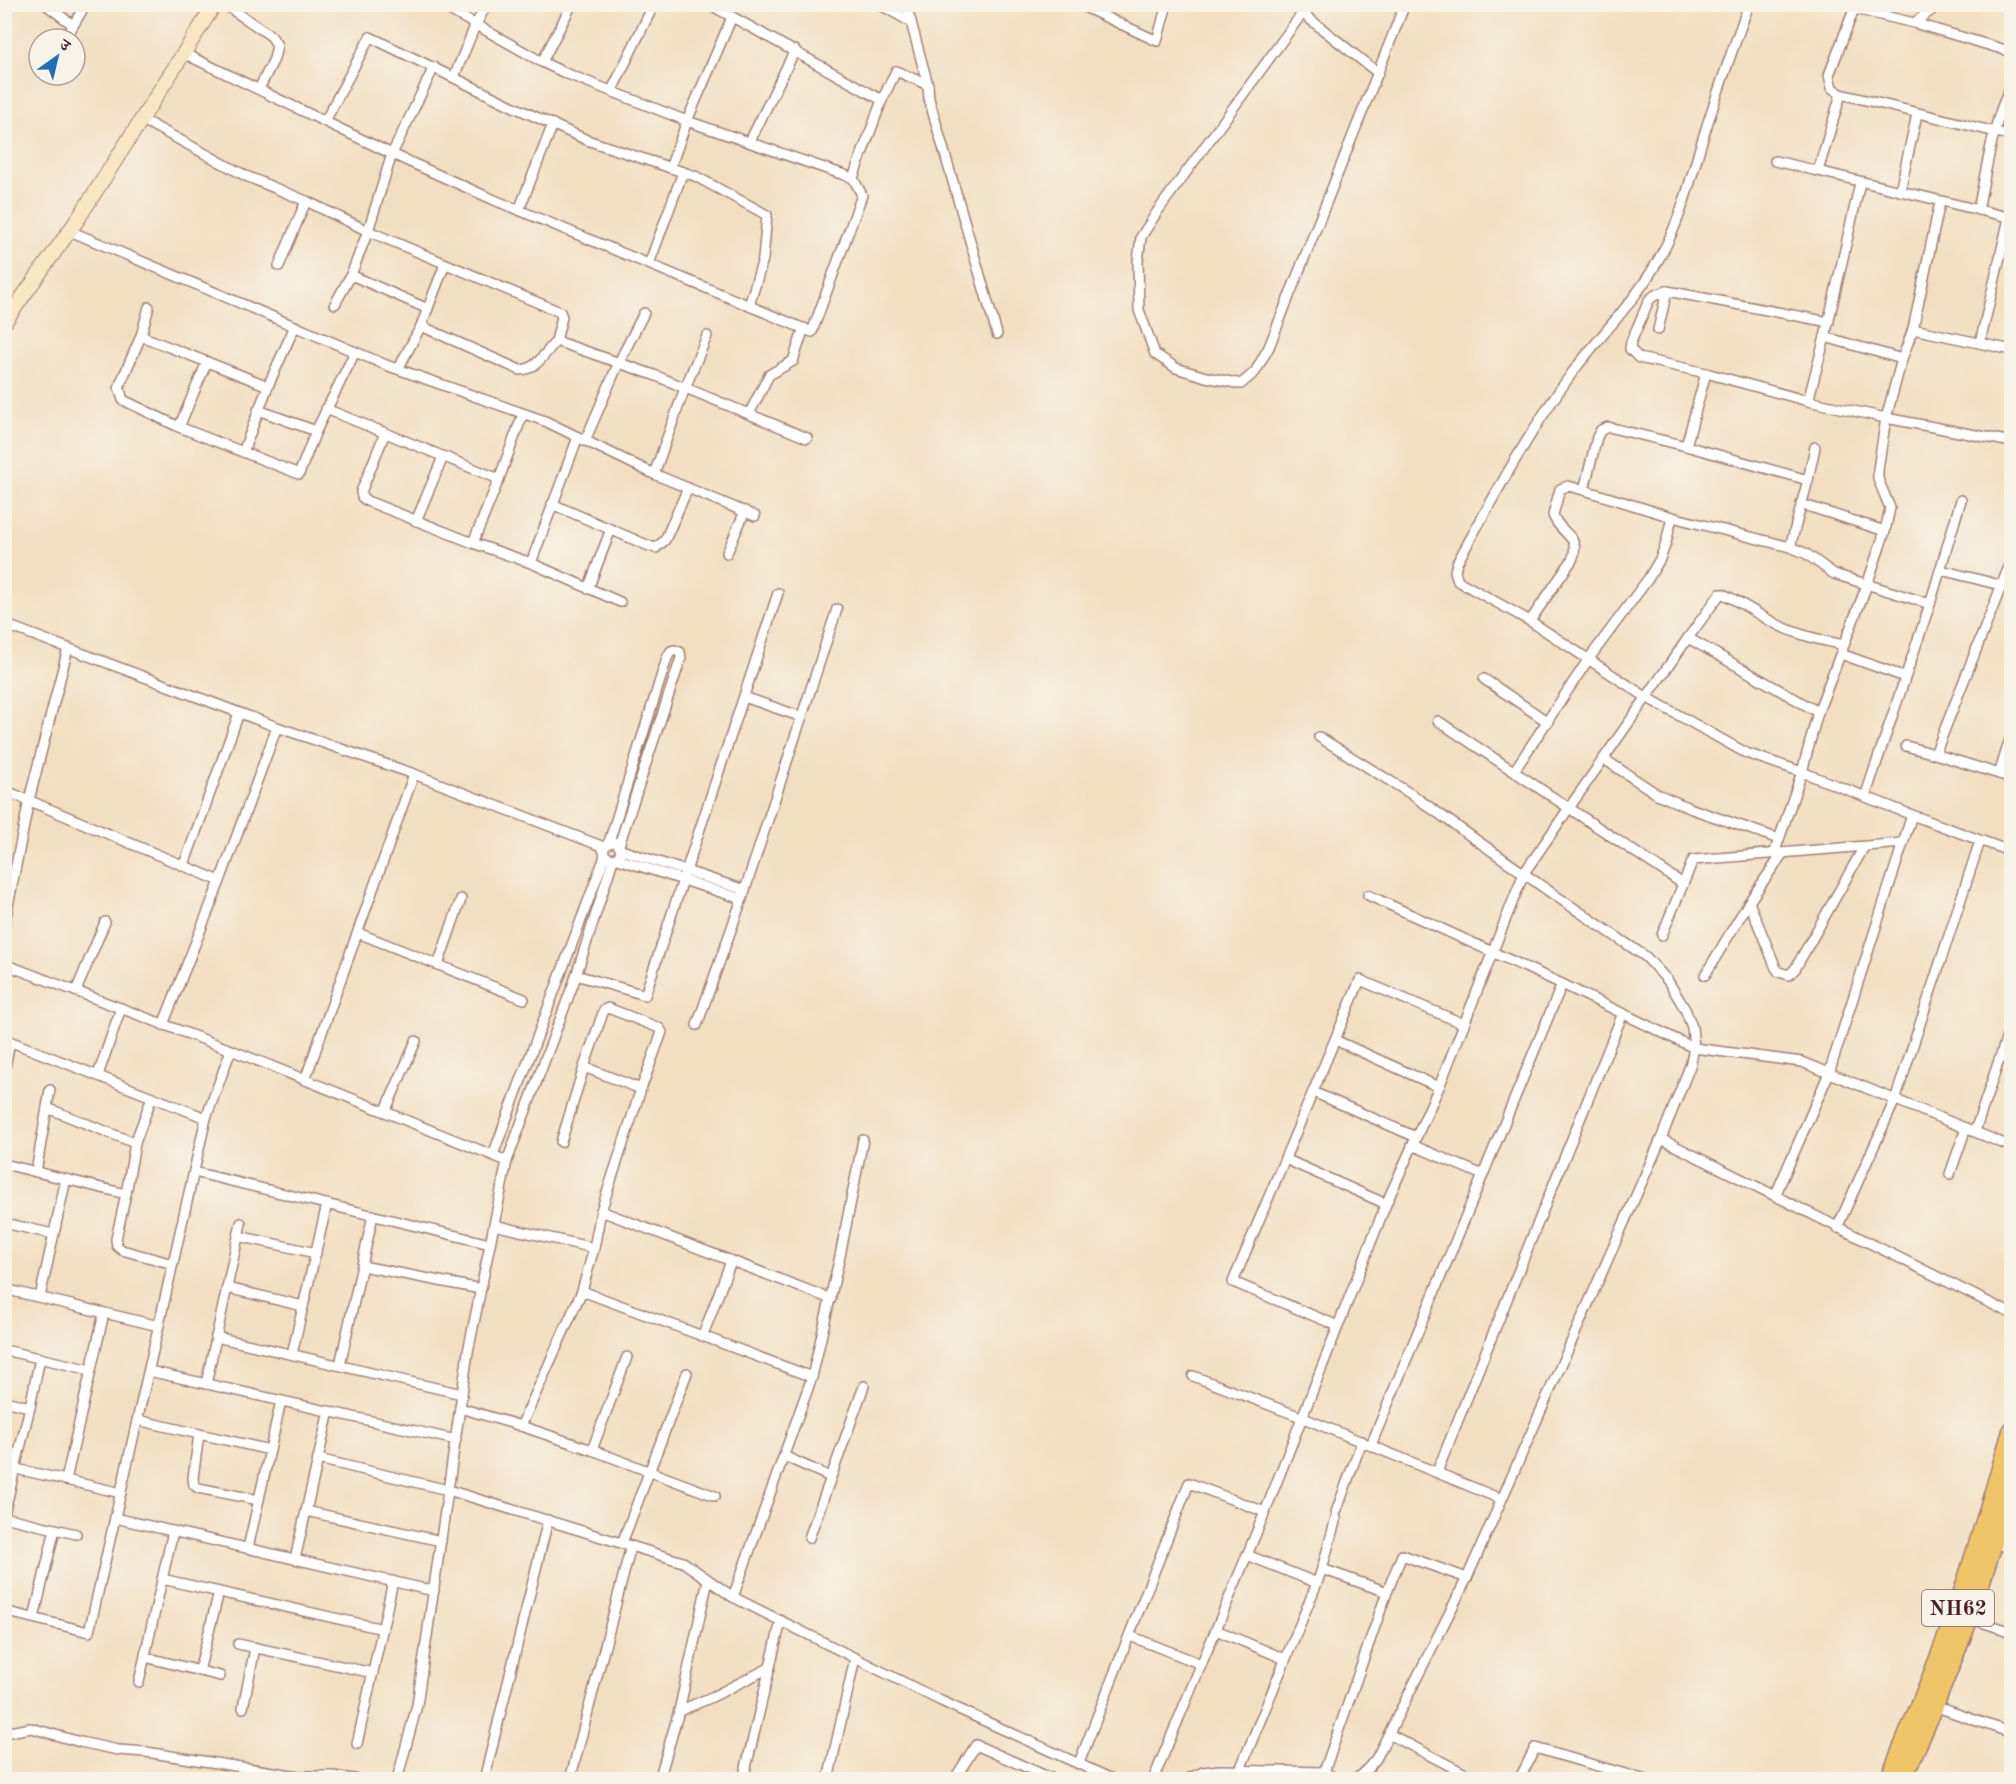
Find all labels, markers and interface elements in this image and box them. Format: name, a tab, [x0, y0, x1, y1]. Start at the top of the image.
north arrow	[27, 27, 87, 87]
text: उ	[56, 37, 74, 56]
road number: NH62	[1922, 1590, 1994, 1626]

